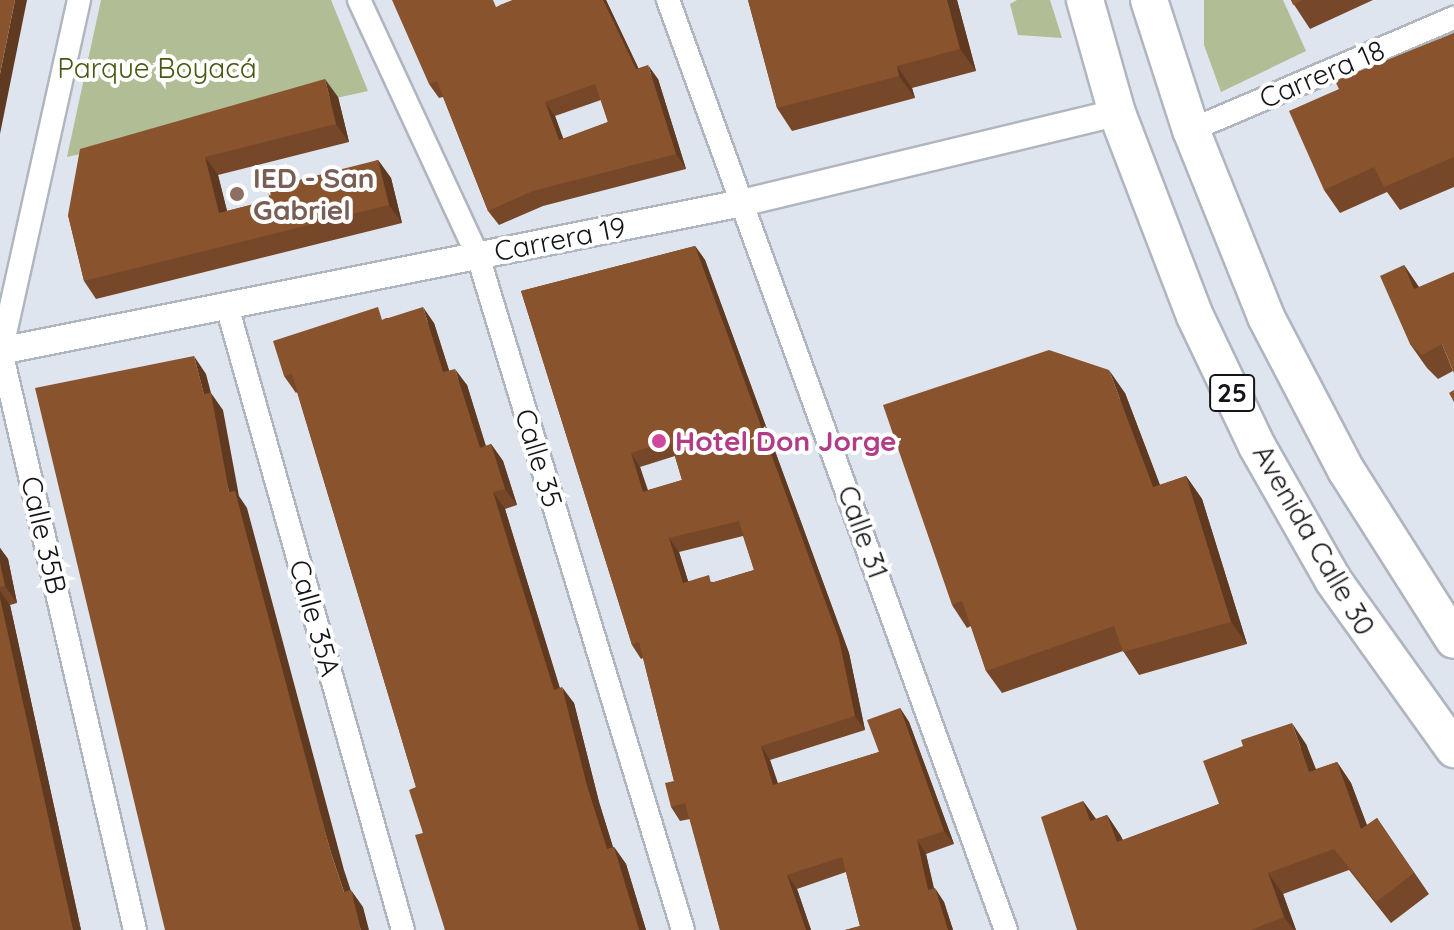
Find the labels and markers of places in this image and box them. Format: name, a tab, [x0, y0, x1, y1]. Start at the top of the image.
place label: IED - San Gabriel	[253, 161, 374, 227]
marker: IED - San Gabriel	[228, 185, 246, 203]
place label: Hotel Don Jorge	[675, 424, 897, 458]
marker: Hotel Don Jorge	[650, 432, 668, 450]

